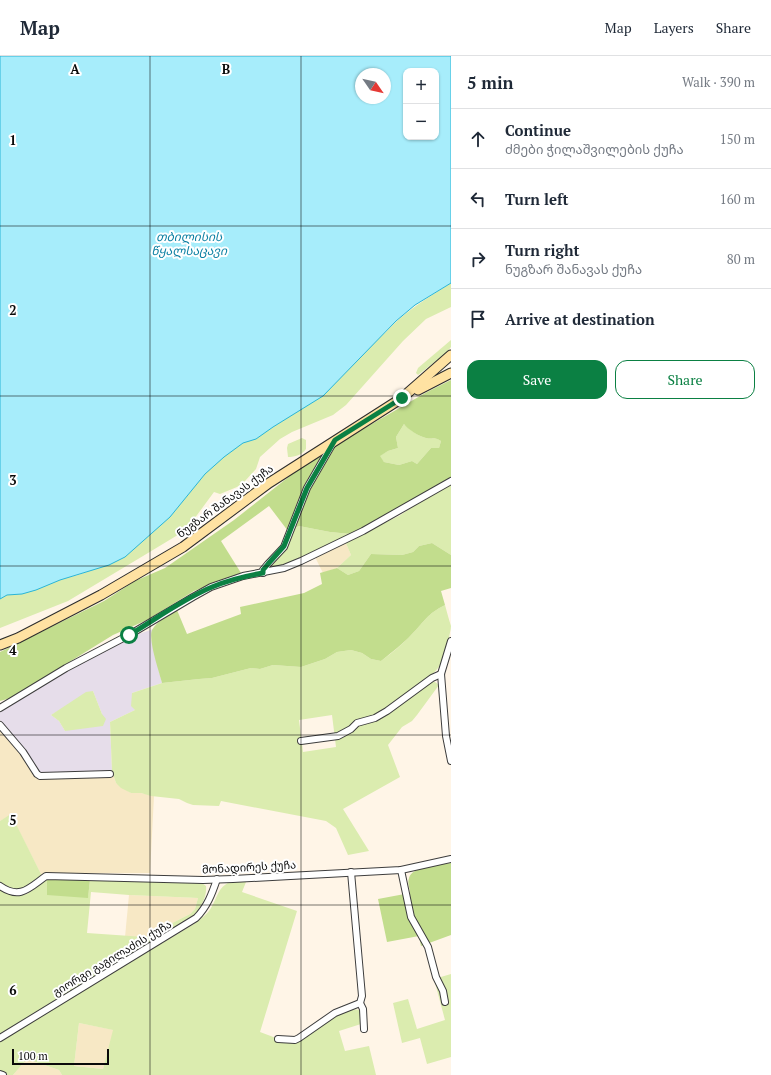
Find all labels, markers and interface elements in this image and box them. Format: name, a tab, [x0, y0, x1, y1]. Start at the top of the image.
text: Map	[20, 15, 60, 40]
text: Map	[605, 18, 632, 37]
text: Layers	[654, 18, 694, 37]
text: Share	[716, 18, 751, 37]
text: A	[70, 60, 80, 78]
text: B	[222, 60, 230, 78]
north arrow	[355, 68, 391, 104]
map controls	[403, 68, 439, 140]
button: +	[403, 68, 439, 104]
text: 5 min	[467, 71, 514, 94]
text: Walk · 390 m	[682, 73, 755, 91]
button: −	[403, 104, 439, 140]
text: Continue	[505, 120, 571, 140]
icon: ahead	[467, 128, 489, 150]
text: 150 m	[720, 130, 755, 148]
text: 1	[9, 131, 17, 149]
text: ძმები ჭილაშვილების ქუჩა	[505, 140, 684, 158]
icon: left	[467, 188, 489, 210]
text: Turn left	[505, 189, 569, 209]
text: 160 m	[720, 190, 755, 208]
water label: თბილისის წყალსაცავი	[151, 229, 228, 258]
text: Turn right	[505, 240, 580, 260]
icon: right	[467, 248, 489, 270]
text: 80 m	[727, 250, 755, 268]
text: ნუგზარ შანავას ქუჩა	[505, 260, 642, 278]
text: 2	[9, 301, 17, 319]
icon: arrive	[467, 308, 489, 330]
text: Arrive at destination	[505, 309, 655, 329]
button: Save	[467, 360, 607, 399]
button: Share	[615, 360, 755, 399]
route end	[393, 389, 411, 407]
street label: ნუგზარ შანავას ქუჩა	[174, 461, 276, 541]
text: 3	[9, 471, 17, 489]
route start	[120, 626, 138, 644]
text: 4	[9, 641, 17, 659]
text: 5	[9, 811, 17, 829]
street label: მონადირეს ქუჩა	[202, 858, 296, 876]
street label: გიორგი გაგილაძის ქუჩა	[50, 917, 174, 999]
text: 6	[9, 981, 17, 999]
scale bar	[12, 1047, 109, 1066]
text: 100 m	[18, 1049, 48, 1063]

